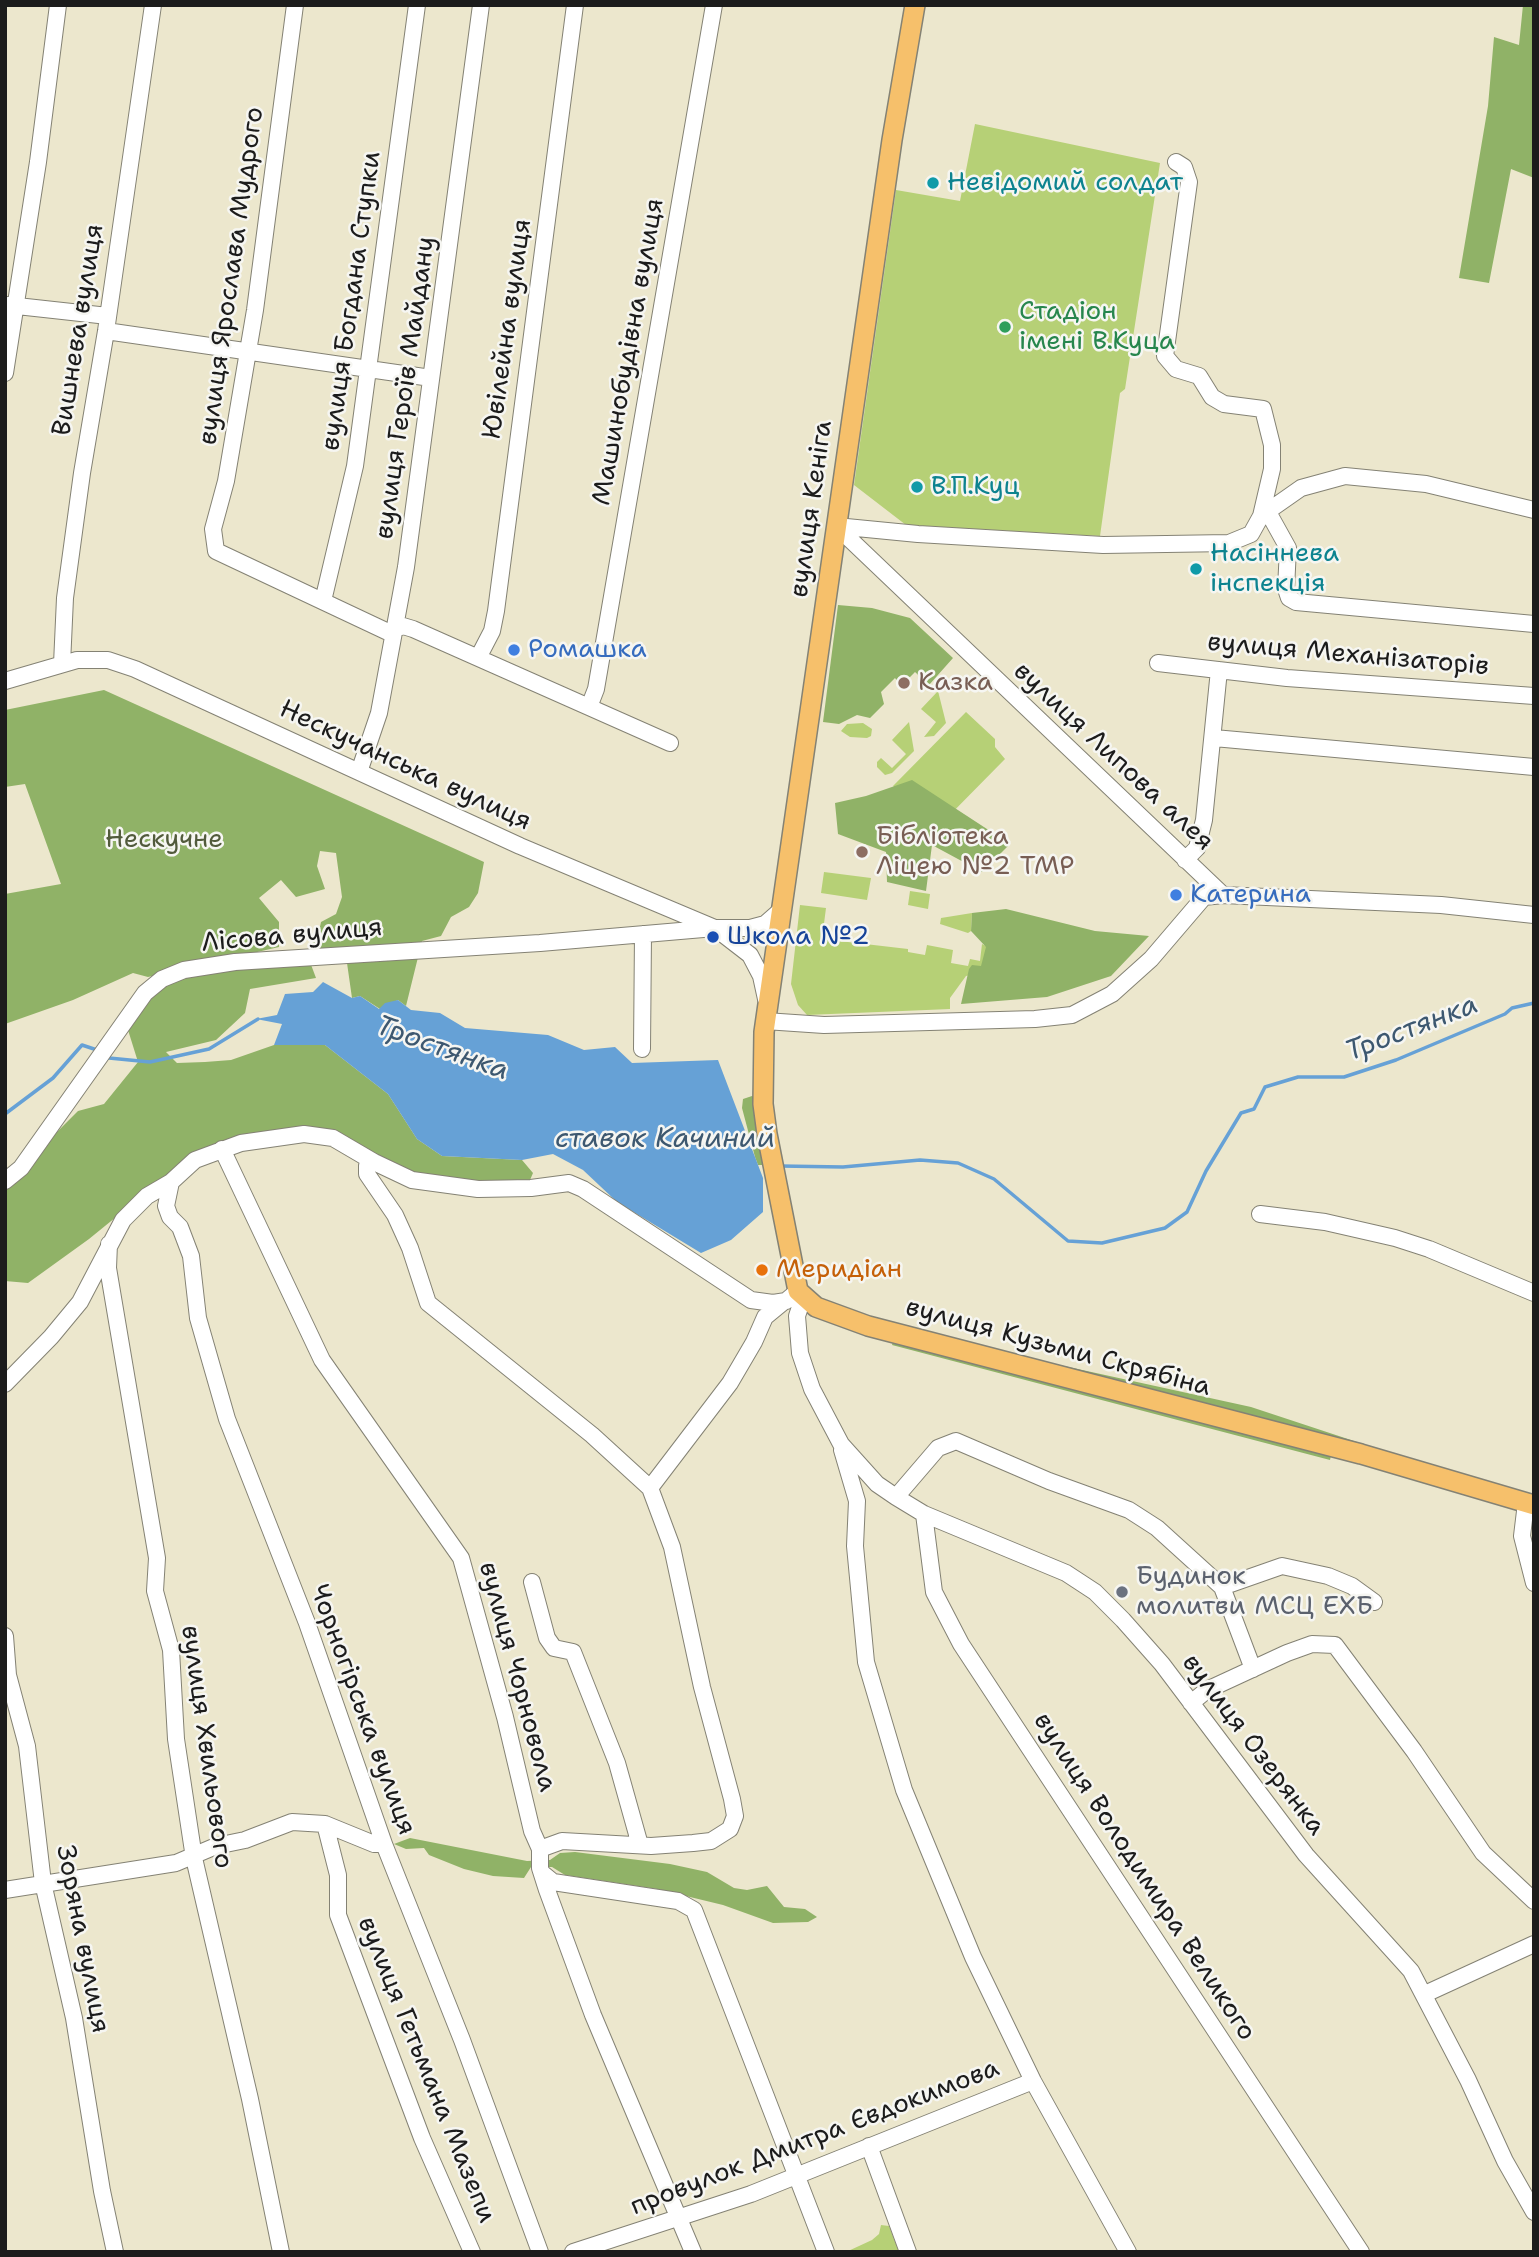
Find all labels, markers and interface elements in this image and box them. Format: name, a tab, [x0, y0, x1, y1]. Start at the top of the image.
street label: вулиця Ярослава Мудрого	[193, 105, 271, 447]
street label: вулиця Богдана Ступки	[316, 149, 388, 453]
place label: Невідомий солдат	[947, 167, 1183, 199]
marker: Невідомий солдат	[925, 175, 941, 191]
street label: Машинобудівна вулиця	[587, 196, 671, 508]
street label: Ювілейна вулиця	[477, 217, 539, 441]
street label: Вишнева вулиця	[47, 222, 111, 438]
street label: вулиця Героїв Майдану	[369, 235, 443, 541]
place label: Стадіон імені В.Куца	[1019, 296, 1175, 358]
marker: Стадіон імені В.Куца	[997, 319, 1013, 335]
street label: вулиця Кеніга	[784, 419, 840, 599]
place label: В.П.Куц	[931, 471, 1020, 503]
marker: В.П.Куц	[909, 479, 925, 495]
place label: Насіннева інспекція	[1210, 538, 1339, 600]
marker: Насіннева інспекція	[1188, 561, 1204, 577]
street label: вулиця Механізаторів	[1206, 627, 1490, 683]
place label: Ромашка	[528, 634, 647, 666]
marker: Ромашка	[506, 642, 522, 658]
street label: вулиця Липова алея	[1006, 656, 1220, 858]
place label: Казка	[918, 667, 993, 699]
marker: Казка	[896, 675, 912, 691]
street label: Нескучанська вулиця	[274, 694, 536, 838]
place label: Бібліотека Ліцею №2 ТМР	[876, 821, 1074, 882]
park label: Нескучне	[105, 824, 223, 856]
marker: Бібліотека Ліцею №2 ТМР	[854, 844, 870, 860]
place label: Катерина	[1190, 879, 1311, 911]
marker: Катерина	[1168, 887, 1184, 903]
street label: Лісова вулиця	[200, 913, 384, 959]
place label: Школа №2	[727, 921, 870, 953]
marker: Школа №2	[705, 929, 721, 945]
water label: Тростянка	[1341, 988, 1483, 1070]
water label: Тростянка	[371, 1009, 513, 1089]
water label: ставок Качиний	[555, 1123, 775, 1157]
place label: Меридіан	[776, 1254, 902, 1286]
marker: Меридіан	[754, 1262, 770, 1278]
street label: вулиця Кузьми Скрябіна	[902, 1292, 1214, 1404]
street label: вулиця Чорновола	[471, 1559, 563, 1795]
place label: Будинок молитви МСЦ ЕХБ	[1136, 1561, 1373, 1622]
street label: Чорногірська вулиця	[302, 1580, 422, 1840]
marker: Будинок молитви МСЦ ЕХБ	[1114, 1584, 1130, 1600]
street label: вулиця Хвильового	[173, 1623, 239, 1871]
street label: вулиця Озерянка	[1175, 1648, 1331, 1842]
street label: вулиця Володимира Великого	[1026, 1707, 1262, 2047]
street label: Зоряна вулиця	[48, 1842, 116, 2036]
street label: вулиця Гетьмана Мазепи	[350, 1912, 502, 2228]
street label: провулок Дмитра Євдокимова	[626, 2053, 1004, 2223]

